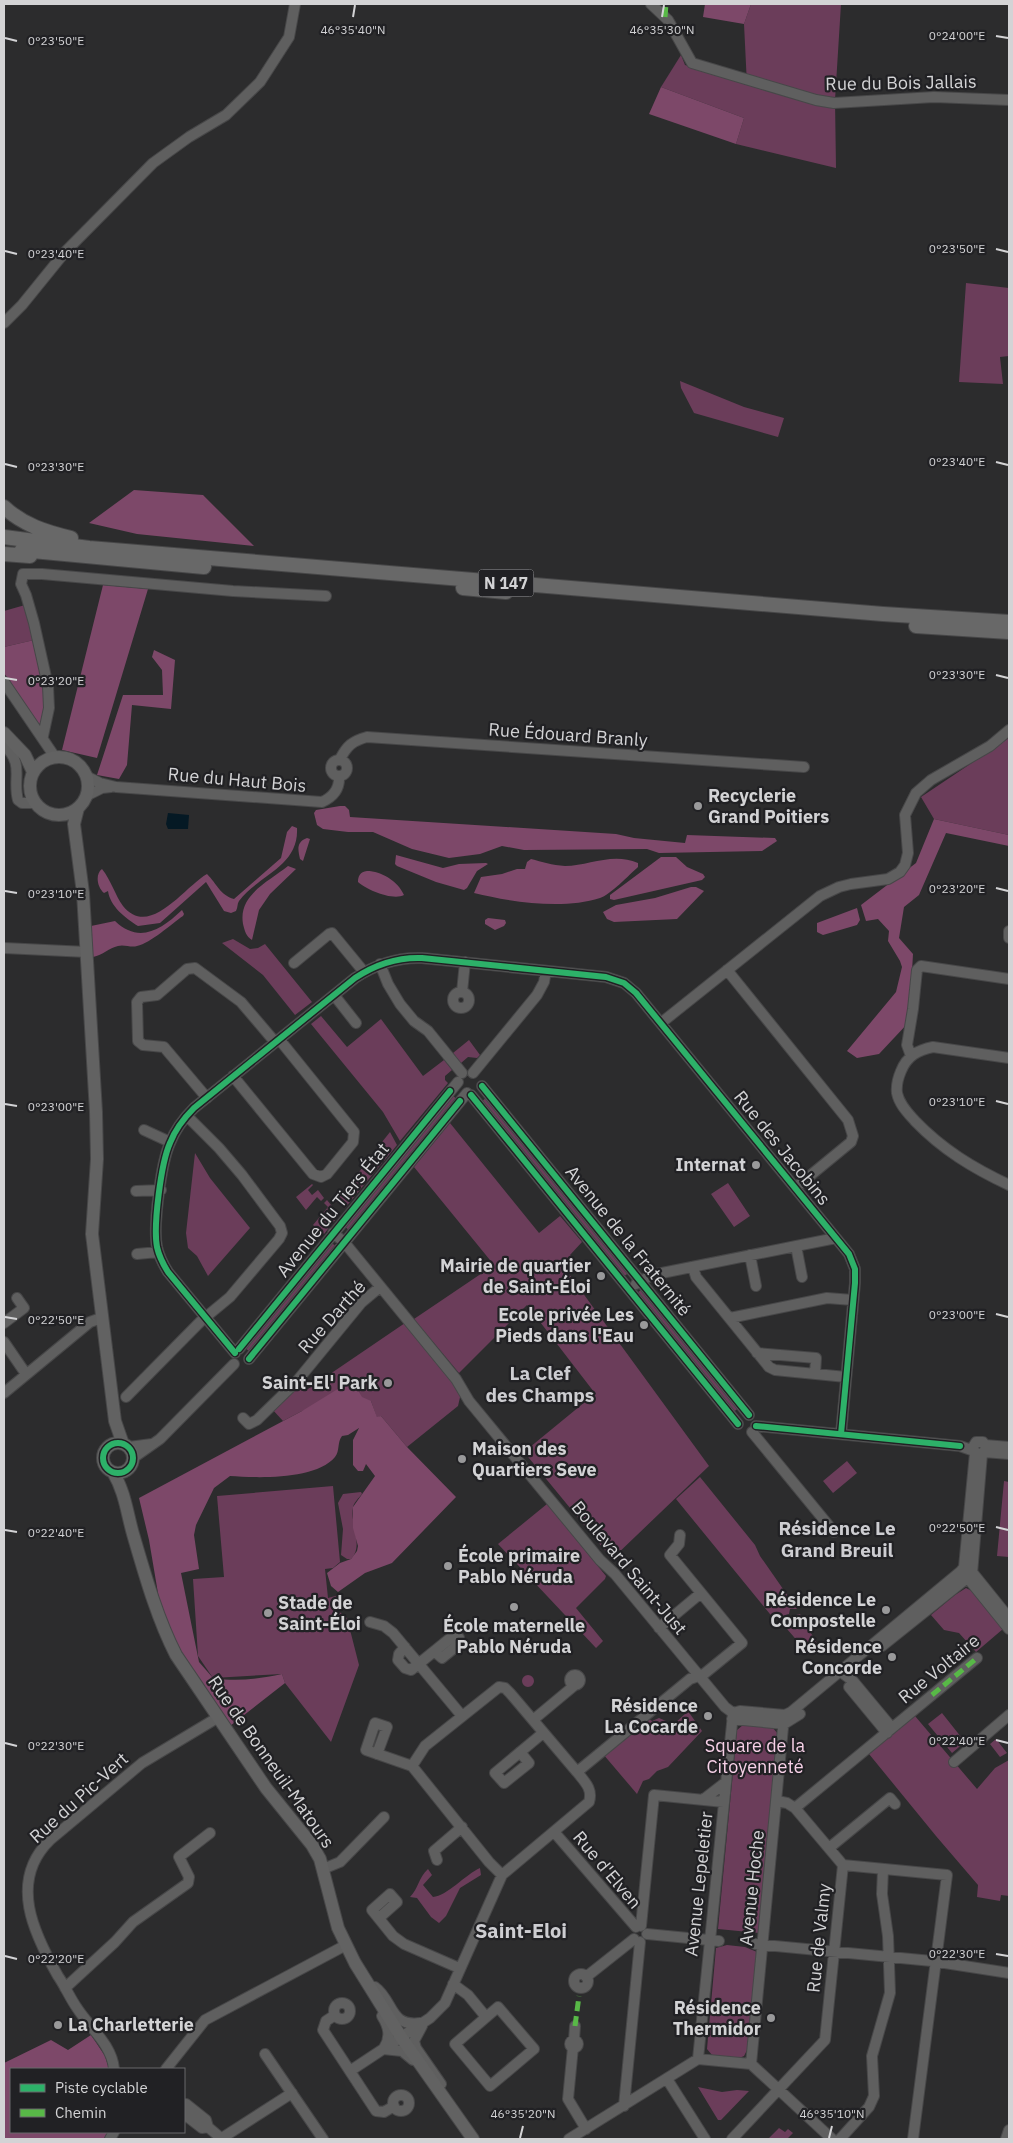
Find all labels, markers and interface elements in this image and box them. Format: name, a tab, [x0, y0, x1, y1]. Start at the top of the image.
text: 46°35'40"N	[320, 22, 386, 37]
text: 46°35'30"N	[629, 22, 695, 37]
text: 0°24'00"E	[929, 28, 985, 43]
text: 0°23'50"E	[28, 33, 84, 48]
street label: Rue du Bois Jallais	[825, 70, 977, 95]
text: 0°23'50"E	[929, 241, 985, 256]
text: 0°23'40"E	[28, 246, 84, 261]
text: 0°23'40"E	[929, 454, 985, 469]
text: 0°23'30"E	[28, 459, 84, 474]
road number: N 147	[478, 570, 534, 596]
text: 0°23'30"E	[929, 667, 985, 682]
text: 0°23'20"E	[28, 673, 84, 688]
street label: Rue Édouard Branly	[488, 717, 648, 752]
street label: Rue du Haut Bois	[167, 762, 307, 797]
place label: Recyclerie Grand Poitiers	[708, 784, 829, 828]
marker: Recyclerie Grand Poitiers	[692, 800, 704, 812]
text: 0°23'20"E	[929, 881, 985, 896]
text: 0°23'10"E	[28, 886, 84, 901]
street label: Rue des Jacobins	[729, 1086, 836, 1210]
text: 0°23'10"E	[929, 1094, 985, 1109]
text: 0°23'00"E	[28, 1099, 84, 1114]
street label: Avenue du Tiers État	[271, 1138, 394, 1282]
place label: Internat	[676, 1153, 746, 1176]
marker: Internat	[750, 1159, 762, 1171]
street label: Avenue de la Fraternité	[561, 1161, 696, 1321]
place label: Mairie de quartier de Saint-Éloi	[440, 1254, 591, 1298]
marker: Mairie de quartier de Saint-Éloi	[595, 1270, 607, 1282]
street label: Rue Darthé	[293, 1275, 371, 1358]
place label: Ecole privée Les Pieds dans l'Eau	[495, 1303, 634, 1347]
text: 0°23'00"E	[929, 1307, 985, 1322]
text: 0°22'50"E	[28, 1312, 84, 1327]
marker: Ecole privée Les Pieds dans l'Eau	[638, 1319, 650, 1331]
district label: La Clef des Champs	[486, 1361, 594, 1407]
place label: Saint-El' Park	[262, 1371, 379, 1394]
marker: Saint-El' Park	[382, 1377, 394, 1389]
place label: Maison des Quartiers Seve	[472, 1437, 597, 1481]
marker: Maison des Quartiers Seve	[456, 1453, 468, 1465]
street label: Boulevard Saint-Just	[567, 1496, 692, 1639]
district label: Résidence Le Grand Breuil	[778, 1516, 896, 1562]
text: 0°22'50"E	[929, 1520, 985, 1535]
text: 0°22'40"E	[28, 1525, 84, 1540]
place label: École primaire Pablo Néruda	[458, 1543, 580, 1588]
marker: École primaire Pablo Néruda	[442, 1560, 454, 1572]
place label: Résidence Le Compostelle	[765, 1588, 876, 1632]
place label: Stade de Saint-Éloi	[278, 1591, 361, 1635]
marker: École maternelle Pablo Néruda	[508, 1601, 520, 1613]
marker: Résidence Le Compostelle	[880, 1604, 892, 1616]
marker: Stade de Saint-Éloi	[262, 1607, 274, 1619]
place label: École maternelle Pablo Néruda	[443, 1613, 585, 1658]
street label: Rue Voltaire	[893, 1629, 984, 1708]
place label: Résidence Concorde	[795, 1635, 882, 1679]
marker: Résidence Concorde	[886, 1651, 898, 1663]
street label: Rue de Bonneuil-Matours	[203, 1671, 340, 1852]
place label: Résidence La Cocarde	[604, 1694, 698, 1738]
marker: Résidence La Cocarde	[702, 1710, 714, 1722]
text: 0°22'40"E	[929, 1733, 985, 1748]
park label: Square de la Citoyenneté	[705, 1734, 806, 1778]
text: 0°22'30"E	[28, 1738, 84, 1753]
street label: Rue du Pic-Vert	[24, 1747, 133, 1848]
street label: Avenue Lepeletier	[679, 1810, 718, 1957]
street label: Rue d'Elven	[568, 1826, 647, 1913]
street label: Avenue Hoche	[734, 1829, 769, 1947]
street label: Rue de Valmy	[801, 1882, 836, 1994]
district label: Saint-Eloi	[475, 1917, 567, 1944]
text: 0°22'30"E	[929, 1946, 985, 1961]
text: 0°22'20"E	[28, 1951, 84, 1966]
place label: Résidence Thermidor	[673, 1996, 761, 2040]
marker: Résidence Thermidor	[765, 2012, 777, 2024]
place label: La Charletterie	[68, 2013, 194, 2036]
marker: La Charletterie	[52, 2019, 64, 2031]
legend	[10, 2068, 185, 2133]
text: Piste cyclable	[55, 2078, 148, 2097]
text: Chemin	[55, 2103, 106, 2122]
text: 46°35'20"N	[490, 2106, 556, 2121]
text: 46°35'10"N	[799, 2106, 865, 2121]

